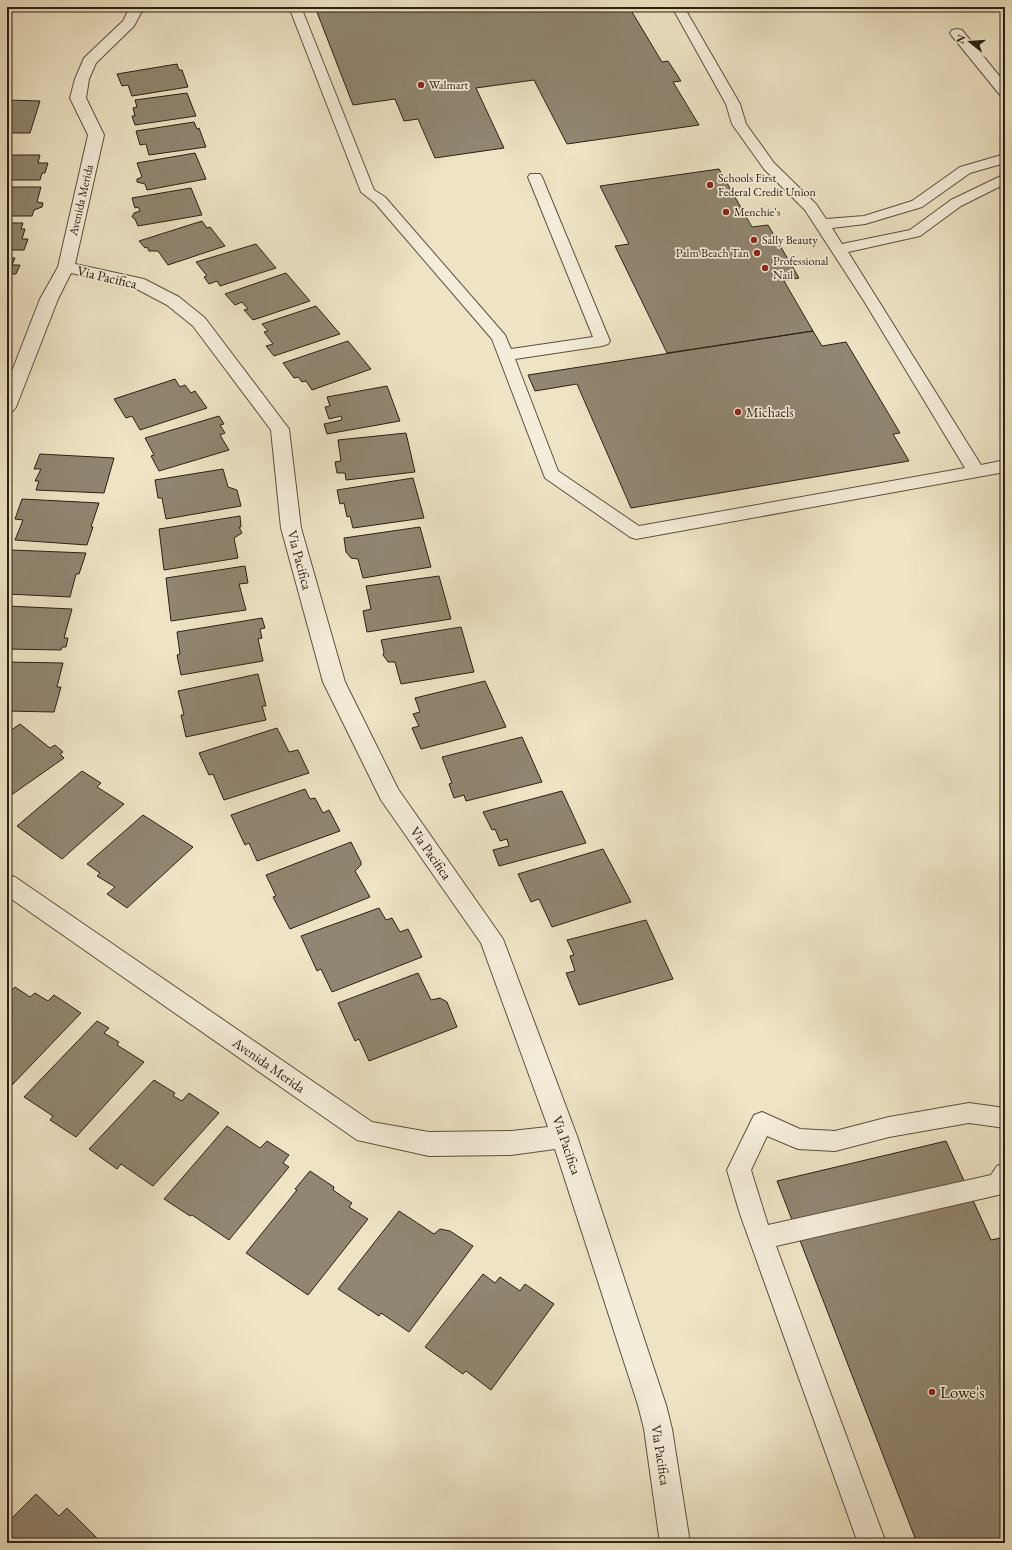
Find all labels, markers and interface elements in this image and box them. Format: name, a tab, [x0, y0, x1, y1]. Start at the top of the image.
north arrow	[950, 22, 990, 62]
text: N	[952, 33, 968, 45]
place label: Walmart	[429, 77, 469, 93]
marker: Walmart	[416, 80, 426, 90]
street label: Avenida Merida	[65, 163, 97, 238]
place label: Schools First Federal Credit Union	[718, 170, 817, 200]
marker: Schools First Federal Credit Union	[705, 180, 715, 190]
place label: Menchie's	[734, 204, 781, 220]
marker: Menchie's	[721, 207, 731, 217]
place label: Sally Beauty	[762, 232, 818, 248]
marker: Sally Beauty	[749, 235, 759, 245]
place label: Palm Beach Tan	[676, 245, 750, 261]
marker: Palm Beach Tan	[752, 248, 762, 258]
place label: Professional Nail	[773, 253, 829, 283]
street label: Via Pacifica	[75, 261, 139, 293]
marker: Professional Nail	[760, 263, 770, 273]
place label: Michaels	[746, 403, 794, 421]
marker: Michaels	[733, 407, 743, 417]
street label: Via Pacifica	[283, 528, 317, 592]
street label: Via Pacifica	[406, 823, 456, 883]
street label: Avenida Merida	[228, 1033, 309, 1097]
street label: Via Pacifica	[549, 1113, 586, 1177]
place label: Lowe's	[940, 1381, 985, 1403]
marker: Lowe's	[927, 1387, 937, 1397]
street label: Via Pacifica	[647, 1423, 675, 1487]

